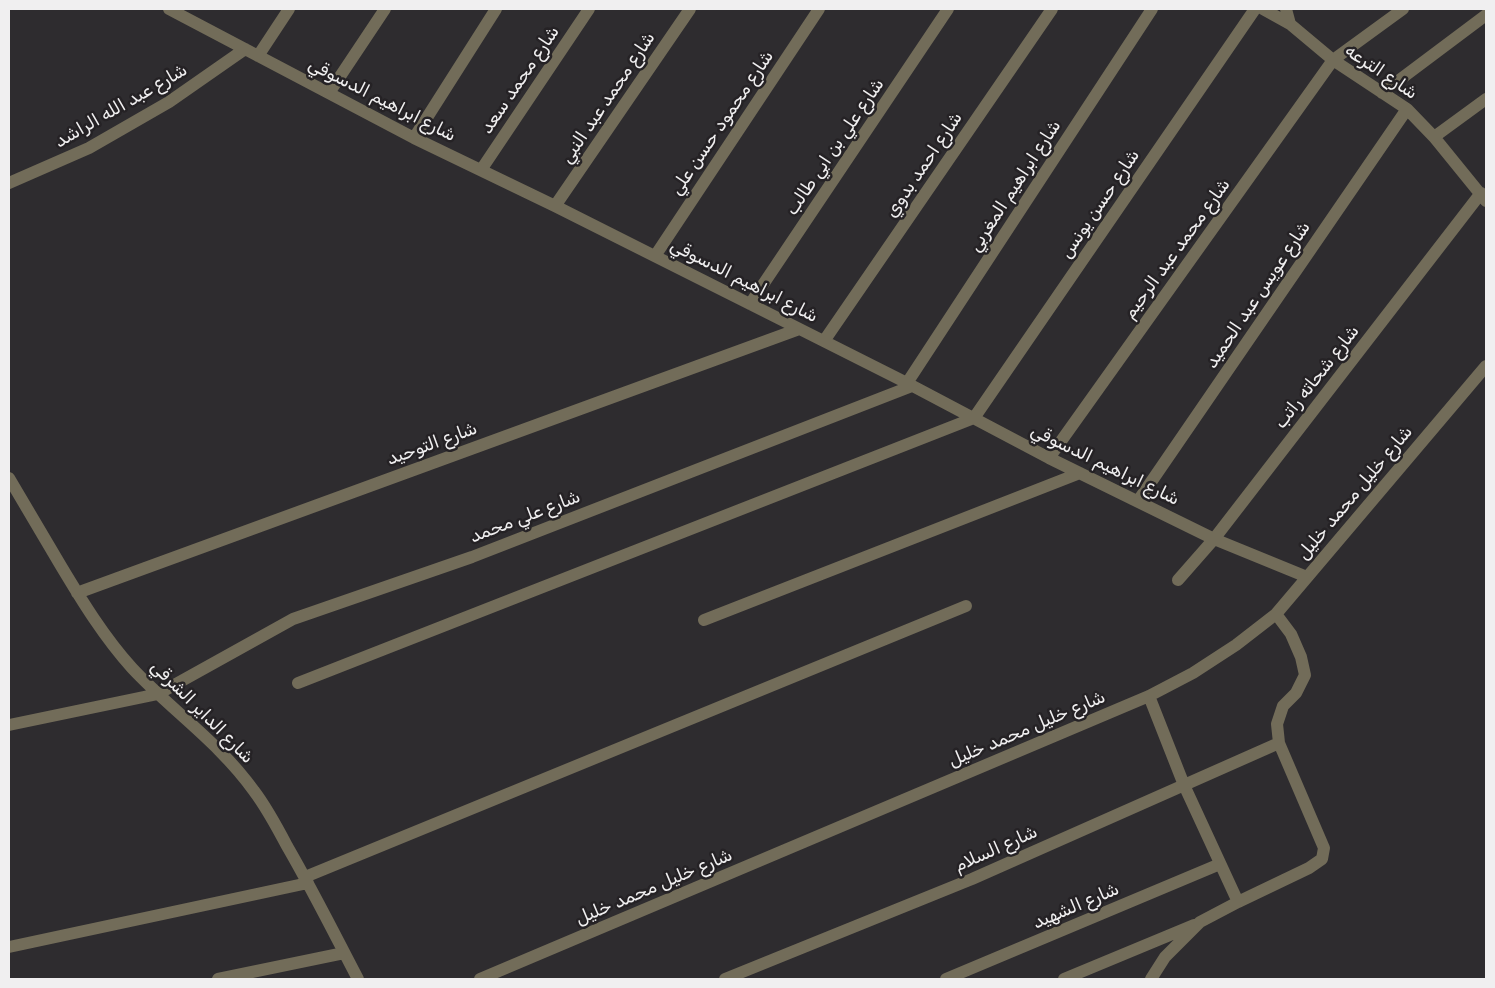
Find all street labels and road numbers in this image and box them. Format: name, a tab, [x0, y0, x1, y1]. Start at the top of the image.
street label: شارع محمد سعد	[476, 22, 564, 138]
street label: شارع محمد عبد النبي	[556, 28, 660, 168]
street label: شارع الترعه	[1341, 40, 1421, 104]
street label: شارع محمود حسن علي	[666, 47, 778, 199]
street label: شارع ابراهيم الدسوقي	[305, 53, 459, 147]
street label: شارع عبد الله الراشد	[51, 59, 191, 153]
street label: شارع علي بن ابي طالب	[781, 74, 889, 220]
street label: شارع احمد بدوي	[881, 108, 967, 222]
street label: شارع ابراهيم المغربي	[964, 116, 1066, 256]
street label: شارع حسن يونس	[1056, 145, 1144, 263]
street label: شارع محمد عبد الرحيم	[1119, 175, 1235, 323]
street label: شارع عويس عبد الحميد	[1201, 217, 1315, 373]
street label: شارع ابراهيم الدسوقي	[667, 234, 821, 328]
street label: شارع شحاته راتب	[1270, 321, 1364, 433]
street label: شارع التوحيد	[384, 418, 480, 470]
street label: شارع ابراهيم الدسوقي	[1027, 420, 1183, 510]
street label: شارع خليل محمد خليل	[1293, 422, 1417, 564]
street label: شارع علي محمد	[467, 486, 583, 548]
street label: شارع الداير الشرقي	[146, 656, 258, 768]
street label: شارع خليل محمد خليل	[945, 686, 1109, 772]
street label: شارع السلام	[951, 821, 1041, 877]
street label: شارع خليل محمد خليل	[572, 844, 736, 930]
street label: شارع الشهيد	[1030, 878, 1122, 934]

